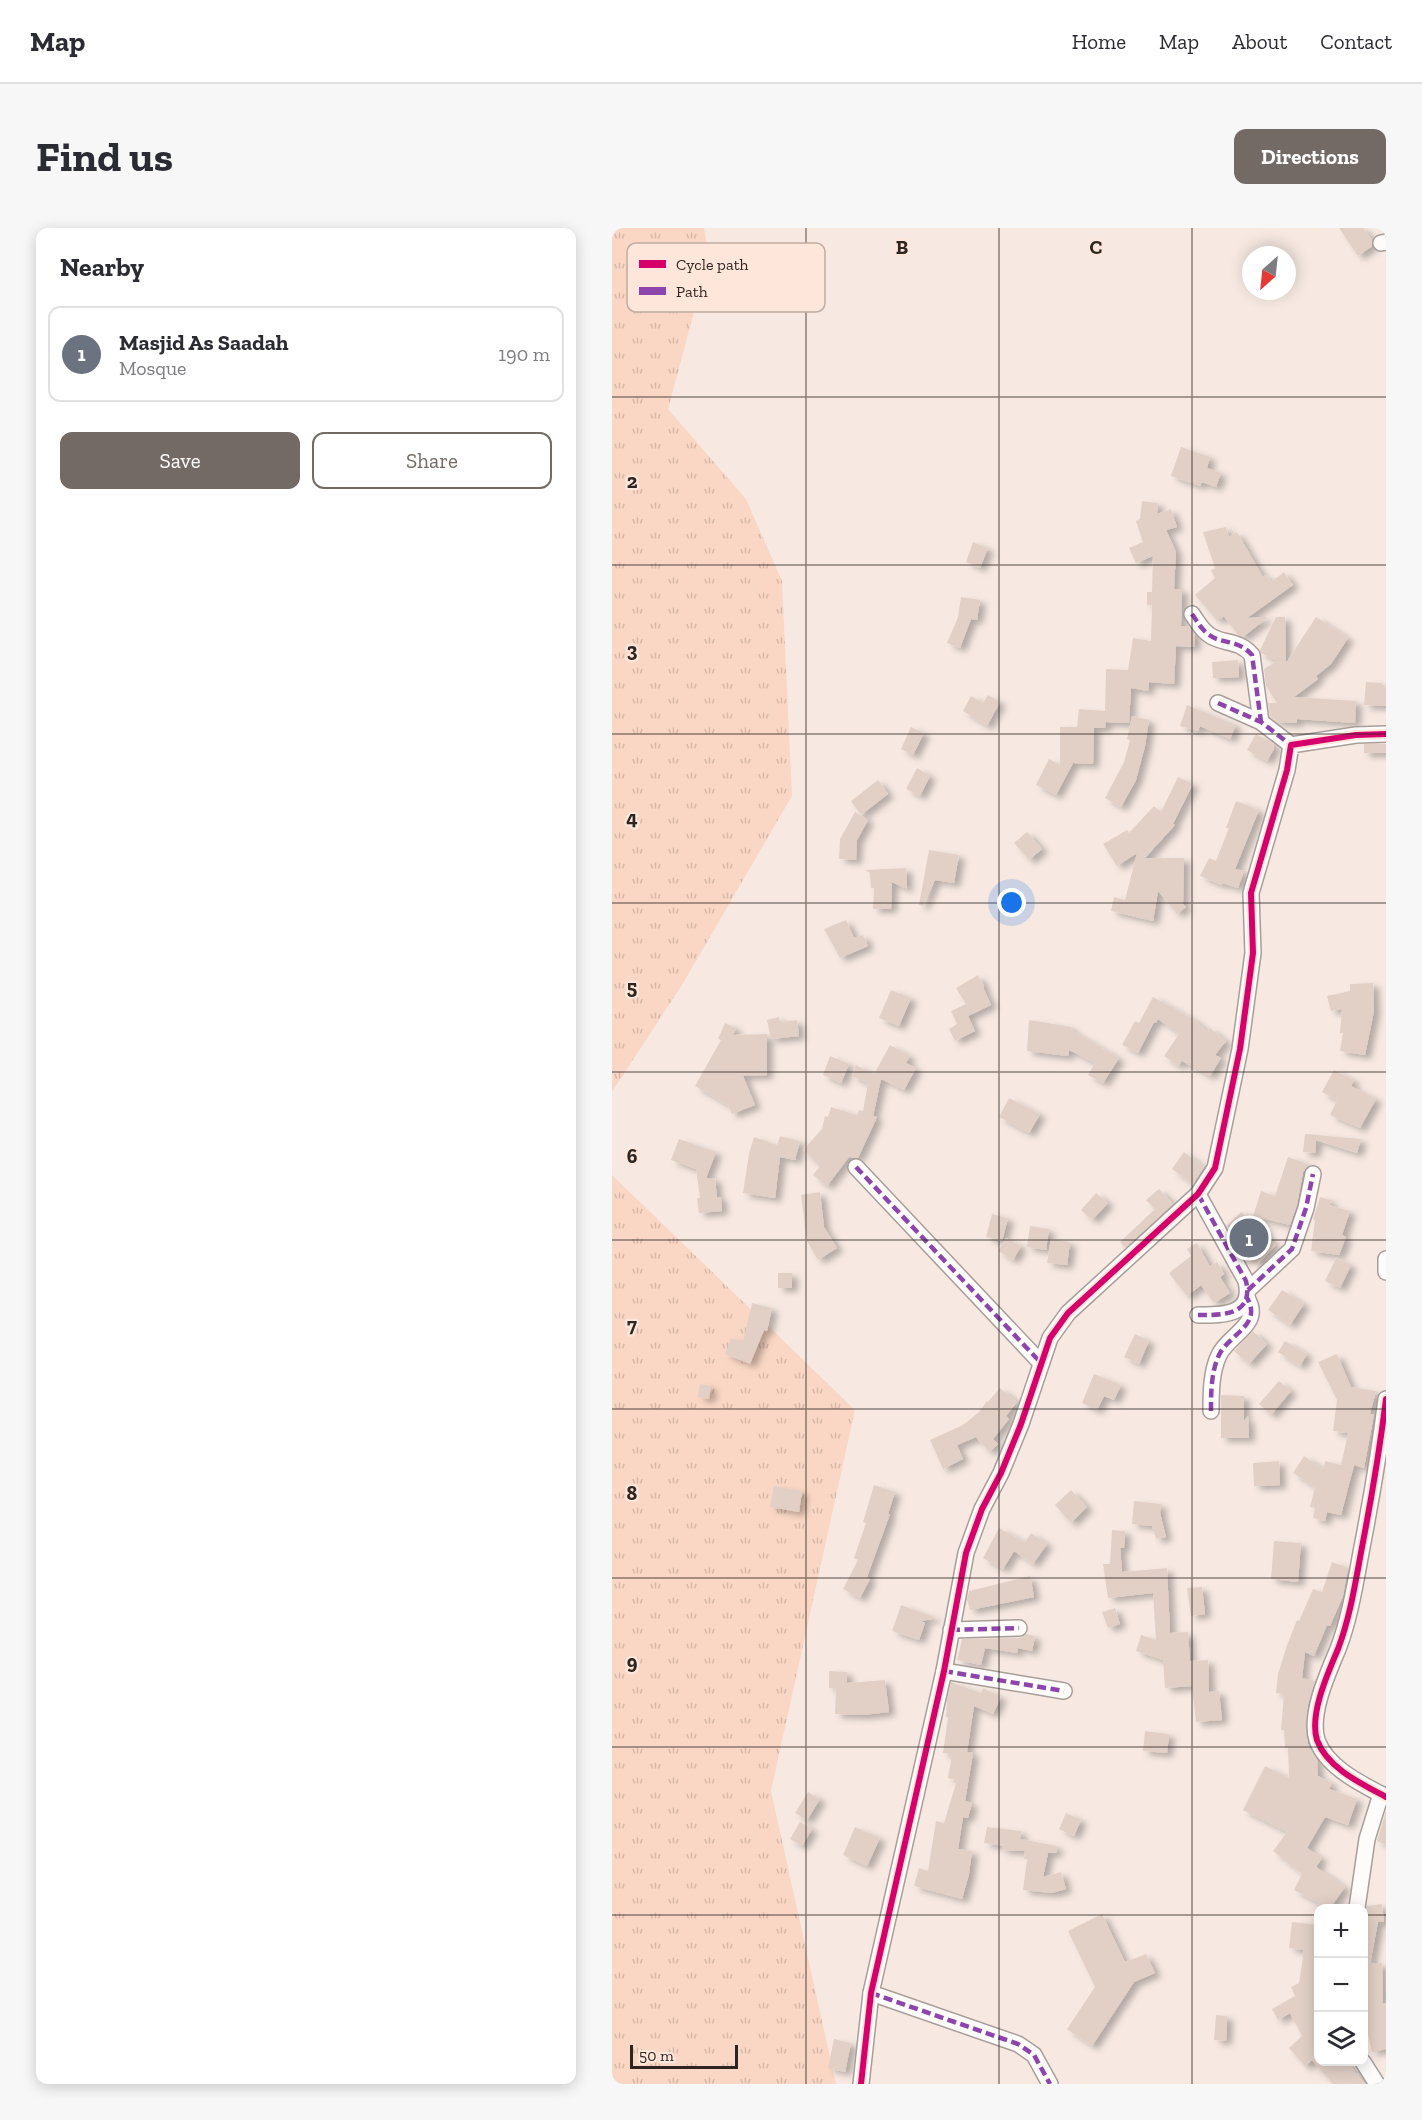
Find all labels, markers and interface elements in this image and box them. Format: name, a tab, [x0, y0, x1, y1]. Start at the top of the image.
text: Map	[30, 25, 85, 58]
text: Home	[1072, 29, 1126, 54]
text: Map	[1159, 29, 1199, 54]
text: About	[1232, 29, 1287, 54]
text: Contact	[1320, 29, 1392, 54]
button: Directions	[1234, 129, 1386, 184]
text: Find us	[36, 131, 173, 182]
text: B	[896, 235, 908, 259]
text: C	[1090, 235, 1103, 259]
legend	[627, 243, 825, 312]
north arrow	[1242, 246, 1296, 300]
text: Nearby	[60, 251, 144, 283]
text: Cycle path	[676, 255, 749, 274]
text: Path	[676, 282, 708, 301]
text: Masjid As Saadah	[119, 329, 289, 356]
text: 1	[77, 342, 86, 366]
text: 190 m	[498, 342, 550, 366]
text: Mosque	[119, 356, 187, 380]
button: Save	[60, 432, 300, 489]
button: Share	[312, 432, 552, 489]
text: 2	[627, 469, 638, 493]
text: 3	[627, 638, 638, 662]
text: 4	[626, 806, 638, 830]
your location	[997, 888, 1026, 917]
text: 5	[627, 975, 637, 999]
text: 6	[627, 1144, 638, 1168]
pin: 1	[1230, 1216, 1268, 1260]
text: 7	[627, 1313, 637, 1337]
text: 8	[627, 1481, 638, 1505]
text: 9	[627, 1650, 638, 1674]
map controls	[1314, 1904, 1368, 2066]
button: +	[1314, 1904, 1368, 1958]
button: −	[1314, 1958, 1368, 2012]
button: layers	[1314, 2012, 1368, 2066]
scale bar	[630, 2042, 738, 2070]
text: 50 m	[639, 2046, 674, 2065]

